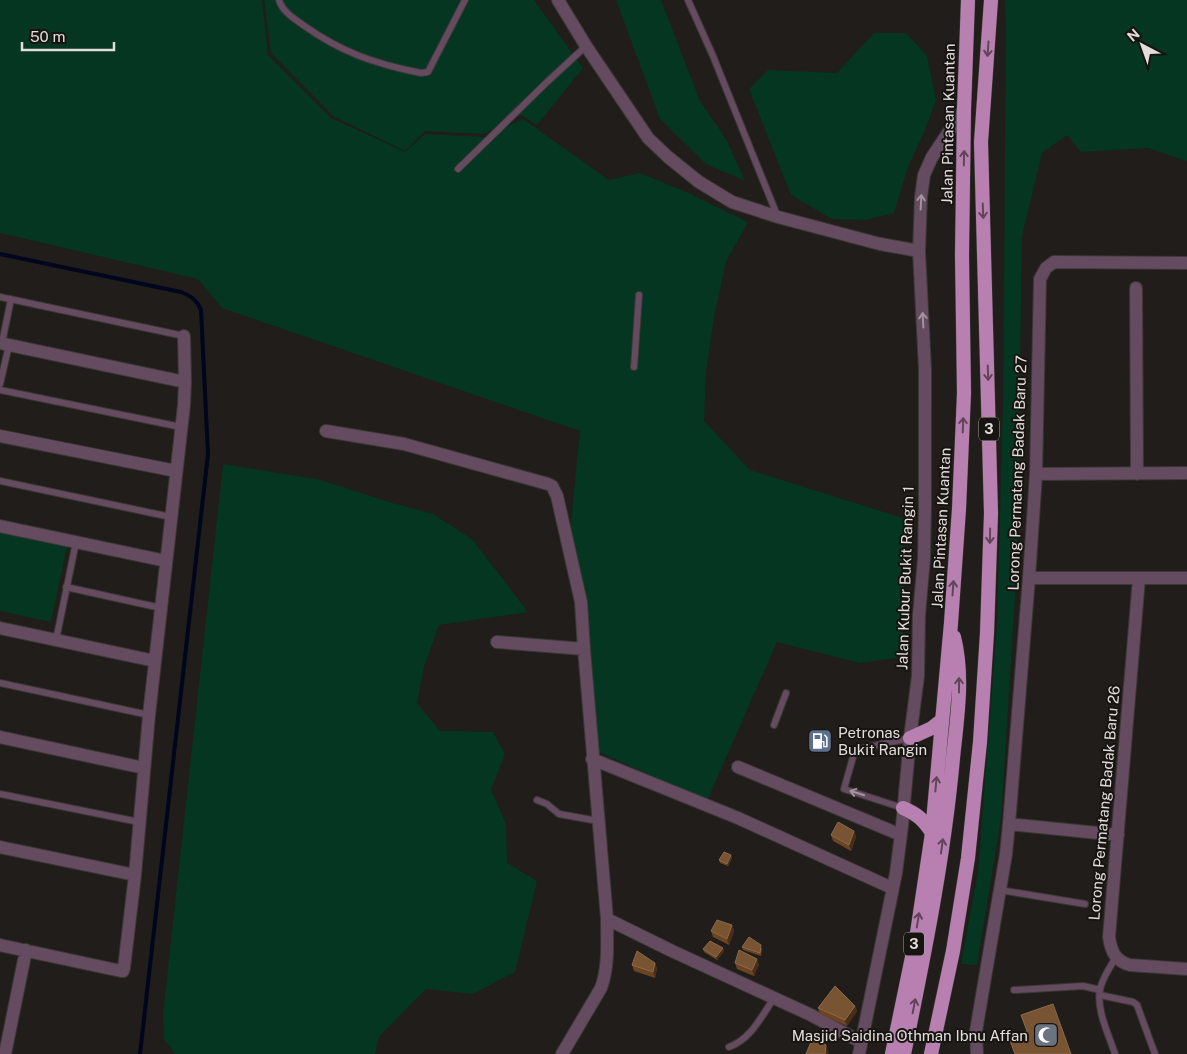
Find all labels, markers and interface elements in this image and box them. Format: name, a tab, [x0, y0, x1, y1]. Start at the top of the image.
scale bar	[22, 20, 115, 52]
north arrow	[1117, 20, 1167, 70]
text: N	[1124, 26, 1143, 45]
text: 50 m	[30, 28, 65, 45]
one-way arrow	[983, 40, 992, 56]
street label: Jalan Pintasan Kuantan	[938, 43, 958, 205]
one-way arrow	[959, 150, 968, 166]
one-way arrow	[916, 194, 925, 210]
one-way arrow	[978, 202, 988, 219]
one-way arrow	[918, 313, 927, 329]
street label: Lorong Permatang Badak Baru 27	[1004, 355, 1030, 591]
one-way arrow	[983, 365, 993, 381]
one-way arrow	[958, 418, 967, 434]
road number: 3	[979, 418, 999, 440]
street label: Jalan Pintasan Kuantan	[928, 447, 954, 609]
street label: Jalan Kubur Bukit Rangin 1	[893, 486, 917, 670]
one-way arrow	[986, 528, 995, 544]
one-way arrow	[949, 580, 958, 596]
one-way arrow	[954, 677, 964, 694]
street label: Lorong Permatang Badak Baru 26	[1085, 685, 1123, 921]
place label: Petronas Bukit Rangin	[838, 724, 927, 758]
fuel station icon: Petronas Bukit Rangin	[807, 728, 833, 754]
one-way arrow	[931, 777, 941, 793]
one-way arrow	[850, 788, 865, 797]
one-way arrow	[937, 839, 947, 855]
one-way arrow	[914, 913, 924, 929]
road number: 3	[904, 932, 924, 956]
one-way arrow	[909, 999, 919, 1015]
mosque icon: Masjid Saidina Othman Ibnu Affan	[1033, 1022, 1059, 1048]
place label: Masjid Saidina Othman Ibnu Affan	[792, 1027, 1028, 1044]

